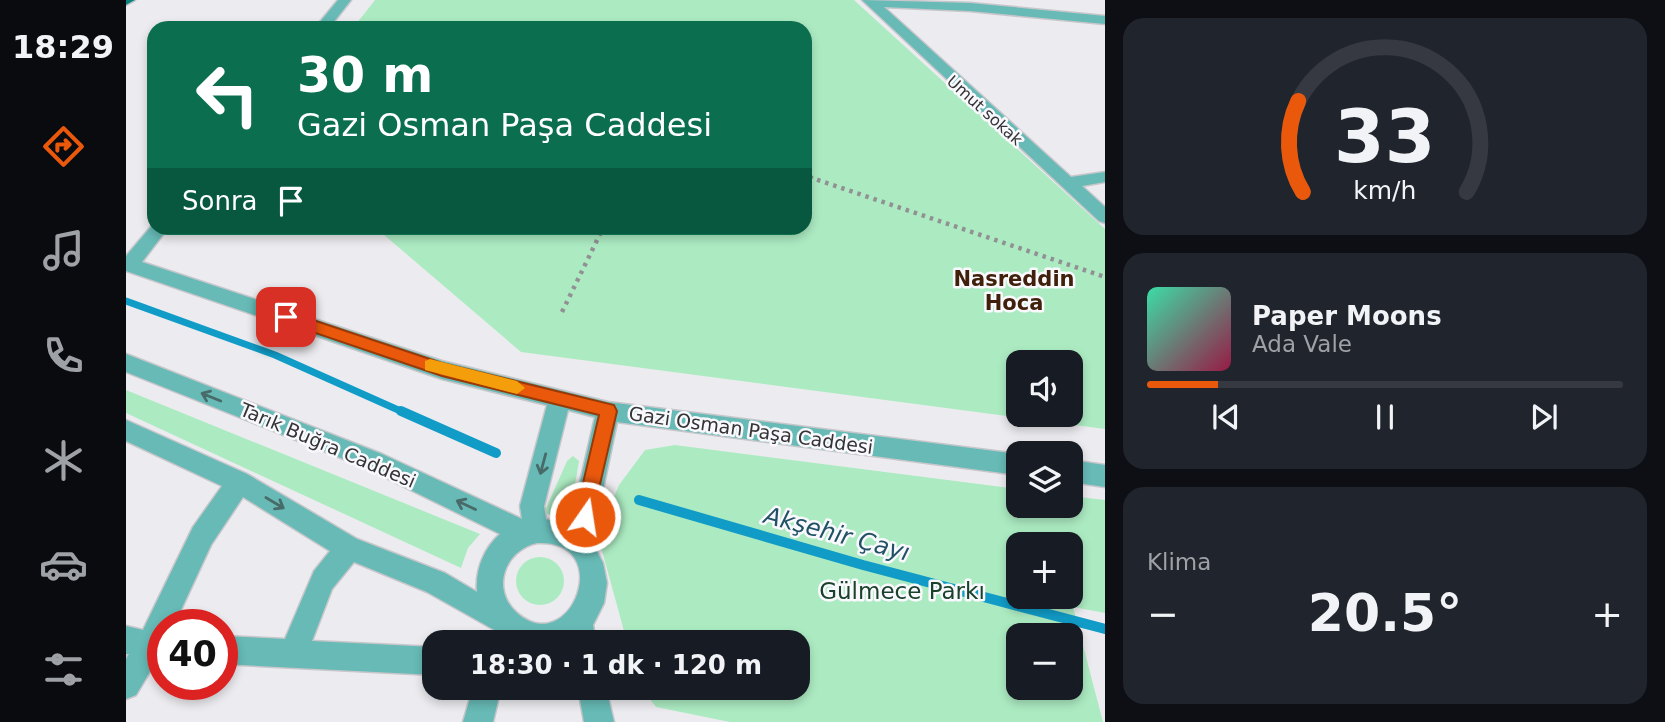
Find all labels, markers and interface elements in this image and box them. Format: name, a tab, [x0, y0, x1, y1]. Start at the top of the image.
text: 18:29	[12, 28, 114, 66]
text: 30 m	[297, 47, 433, 104]
icon: left	[182, 49, 273, 140]
street label: Umut sokak	[943, 72, 1027, 150]
text: 33	[1334, 95, 1436, 180]
text: Gazi Osman Paşa Caddesi	[297, 106, 712, 144]
icon: directions	[39, 122, 88, 171]
text: km/h	[1353, 176, 1417, 205]
icon: arrive	[272, 182, 310, 220]
text: Sonra	[182, 186, 258, 216]
icon: music	[39, 226, 88, 275]
district label: Nasreddin Hoca	[953, 267, 1075, 315]
pin	[256, 287, 316, 347]
icon: arrive	[267, 298, 305, 336]
text: Paper Moons	[1252, 301, 1442, 331]
icon: phone	[39, 331, 88, 380]
text: Ada Vale	[1252, 331, 1352, 357]
map controls	[1006, 350, 1083, 700]
button: sound	[1006, 350, 1083, 427]
one-way arrow	[201, 389, 222, 402]
street label: Tarık Buğra Caddesi	[236, 398, 419, 492]
icon: previous	[1207, 398, 1245, 436]
icon: pause	[1366, 398, 1404, 436]
icon: next	[1525, 398, 1563, 436]
street label: Gazi Osman Paşa Caddesi	[627, 402, 875, 458]
icon: climate	[39, 436, 88, 485]
button: layers	[1006, 441, 1083, 518]
one-way arrow	[536, 452, 549, 475]
position arrow	[548, 480, 622, 554]
one-way arrow	[264, 497, 284, 511]
one-way arrow	[455, 497, 476, 510]
water label: Akşehir Çayı	[759, 501, 913, 567]
button: +	[1006, 532, 1083, 609]
icon: car	[39, 540, 88, 589]
text: Klima	[1147, 549, 1211, 575]
park label: Gülmece Parkı	[819, 578, 985, 604]
text: 20.5°	[1308, 583, 1462, 643]
text: −	[1147, 592, 1179, 636]
text: +	[1591, 592, 1623, 636]
speed limit sign: 40	[147, 609, 238, 700]
button: −	[1006, 623, 1083, 700]
icon: filters	[39, 645, 88, 694]
text: 18:30 · 1 dk · 120 m	[470, 650, 762, 680]

